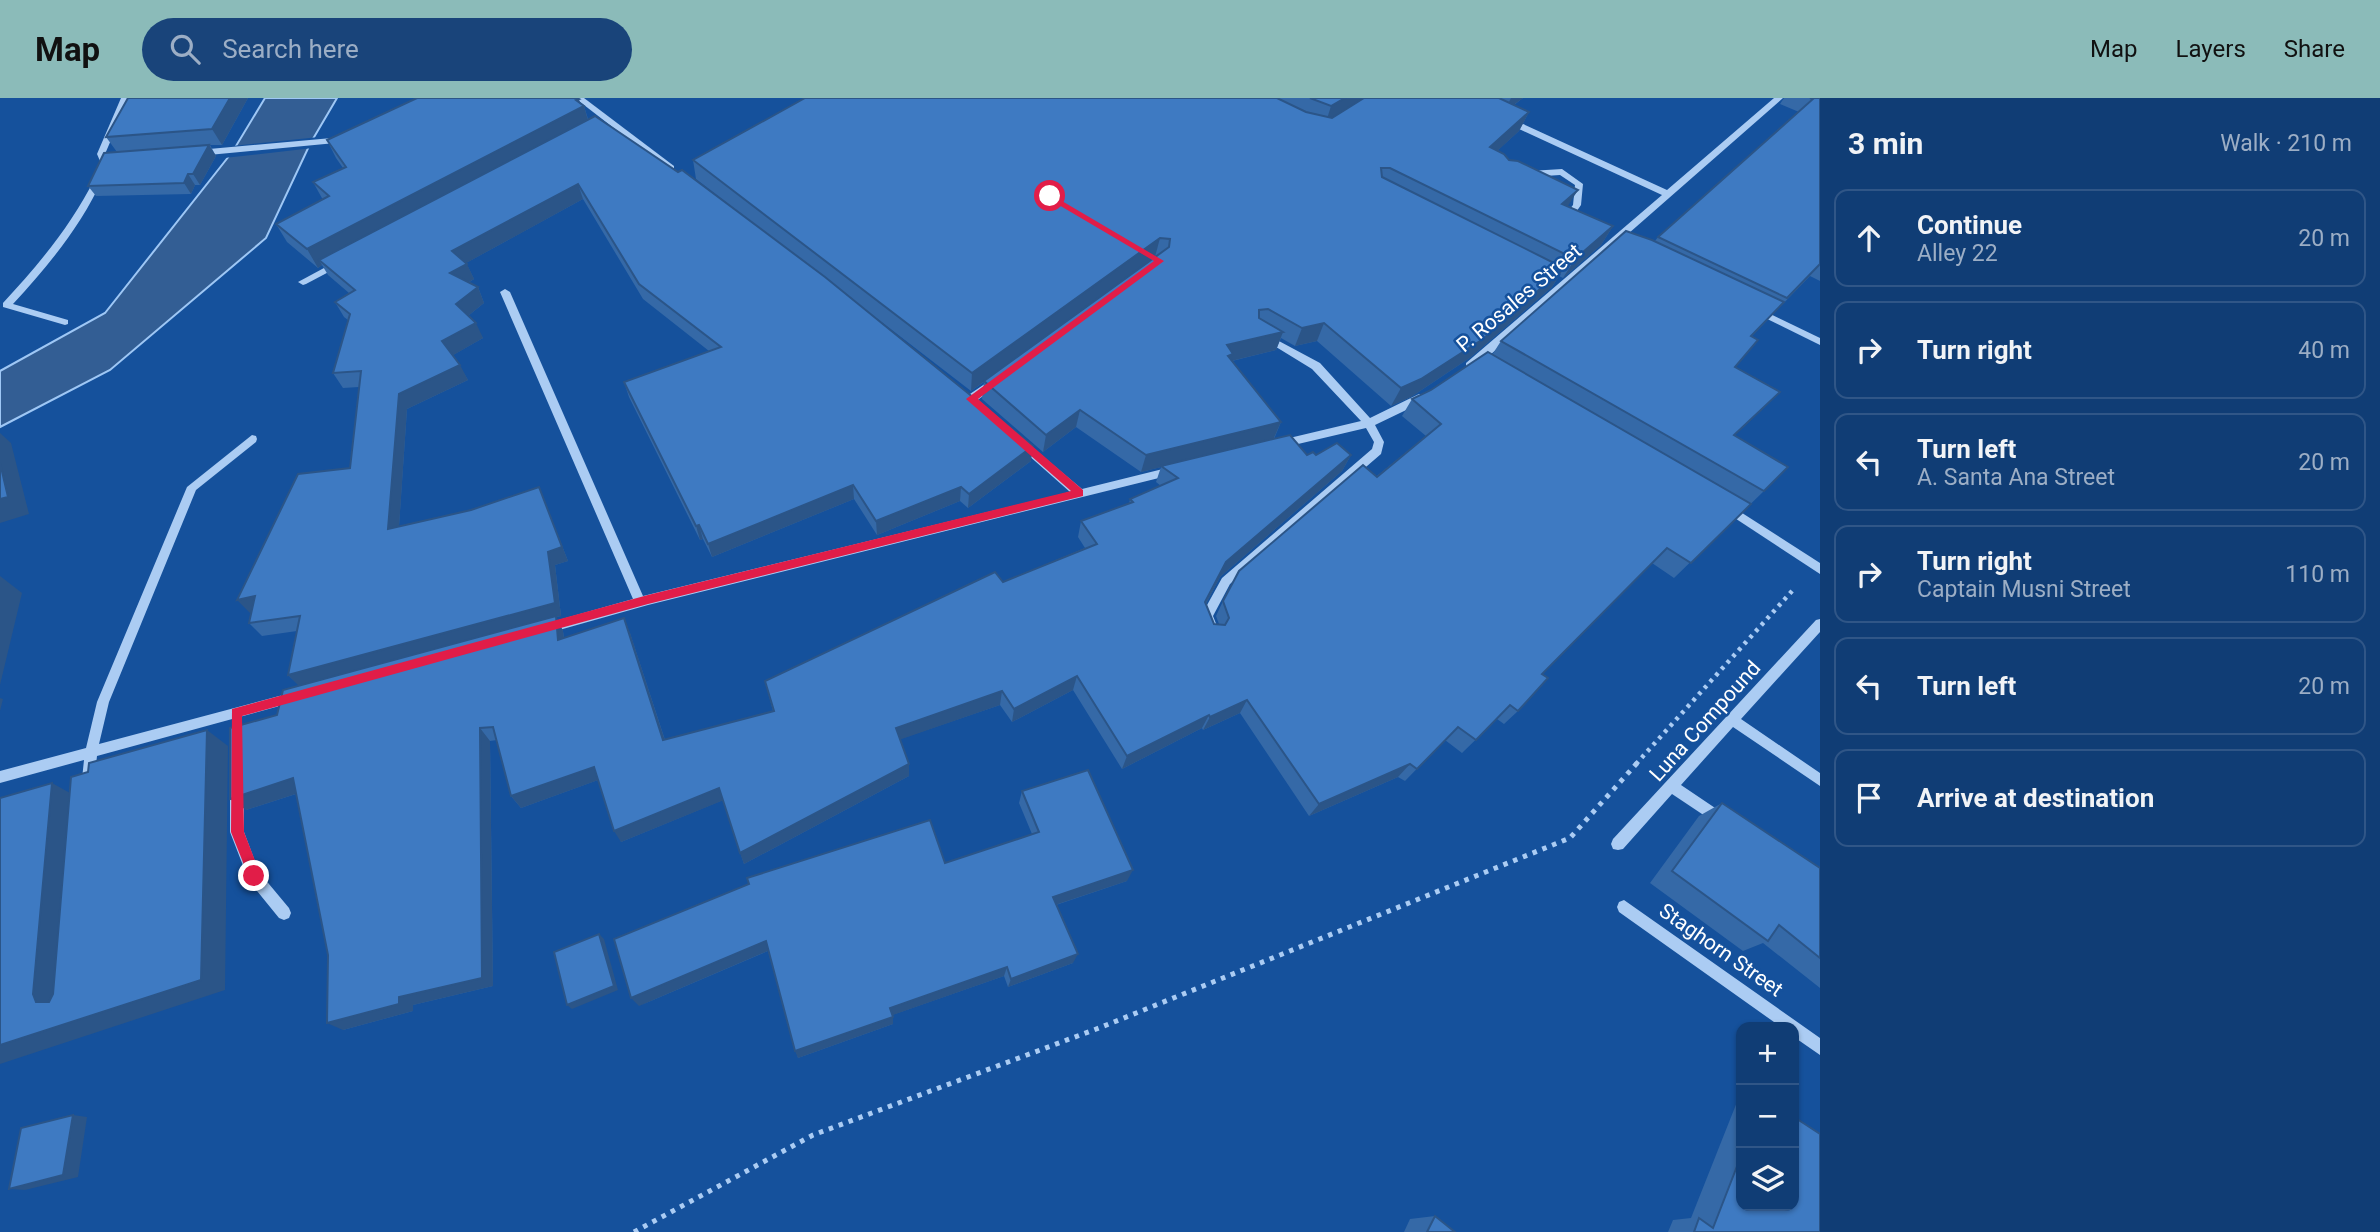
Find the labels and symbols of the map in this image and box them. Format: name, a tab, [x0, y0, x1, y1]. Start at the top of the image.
route start	[1034, 180, 1065, 211]
street label: P. Rosales Street	[1452, 239, 1586, 357]
street label: Luna Compound	[1645, 656, 1765, 786]
route end	[238, 860, 269, 891]
street label: Staghorn Street	[1655, 898, 1788, 1002]

